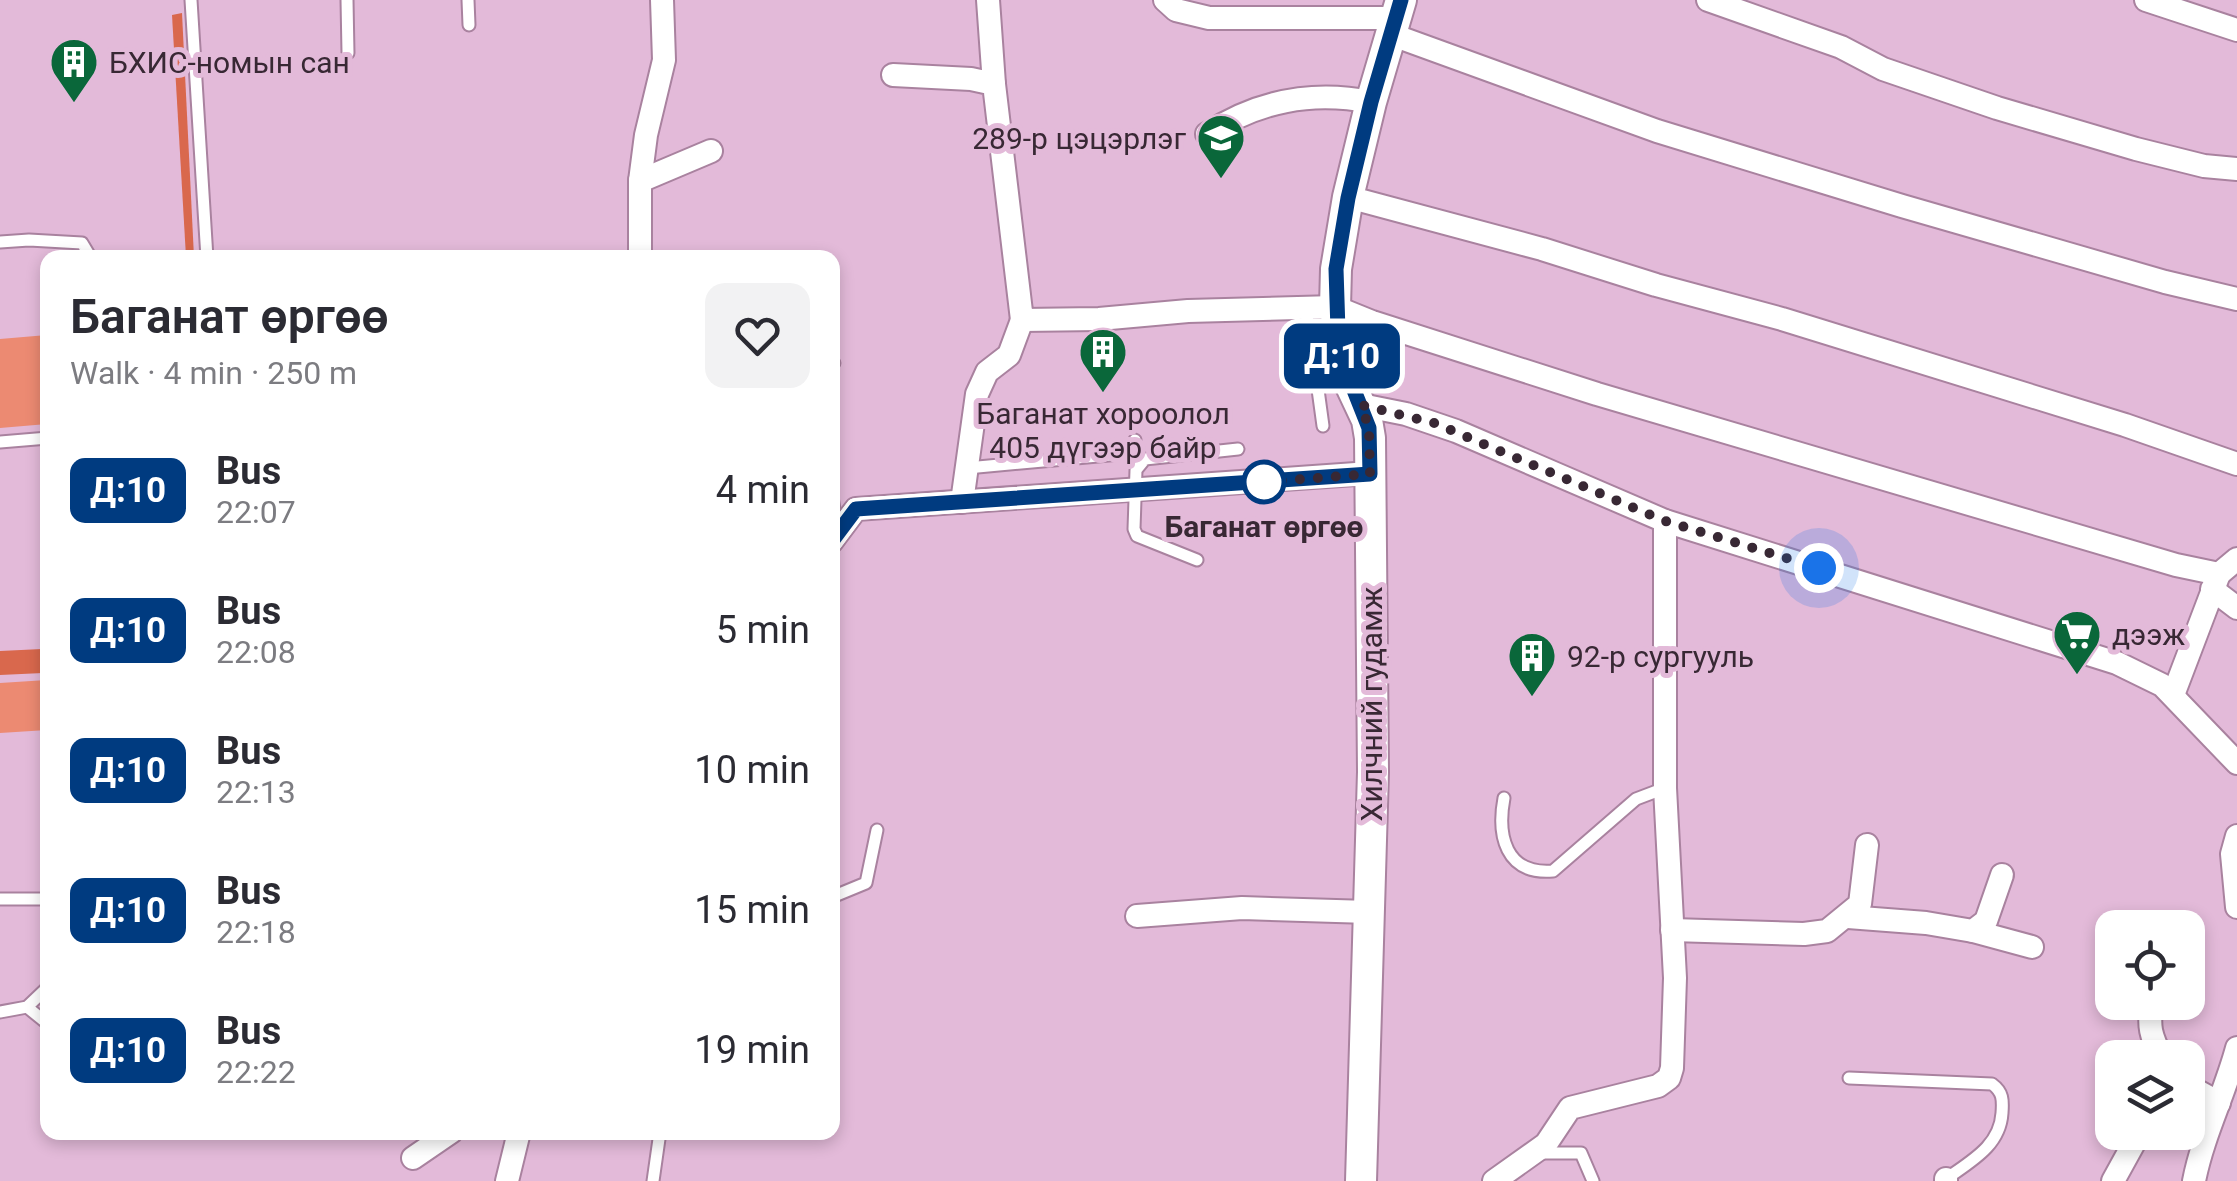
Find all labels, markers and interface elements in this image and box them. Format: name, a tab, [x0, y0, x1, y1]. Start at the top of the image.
building icon: БХИС-номын сан	[48, 36, 100, 104]
place label: БХИС-номын сан	[109, 45, 350, 80]
school or university icon: 289-р цэцэрлэг	[1195, 112, 1247, 180]
place label: 289-р цэцэрлэг	[972, 121, 1186, 156]
button: heart	[705, 283, 810, 388]
text: Баганат өргөө	[70, 288, 389, 345]
line badge: Д:10	[1272, 324, 1412, 388]
building icon: Баганат хороолол 405 дүгээр байр	[1077, 326, 1129, 394]
text: Д:10	[1304, 336, 1380, 377]
text: Walk · 4 min · 250 m	[70, 354, 357, 392]
place label: Баганат хороолол 405 дүгээр байр	[976, 396, 1230, 465]
text: Bus	[216, 449, 281, 493]
marker: Баганат өргөө	[1243, 461, 1285, 503]
text: 4 min	[716, 468, 810, 512]
text: Д:10	[90, 470, 166, 511]
text: 22:07	[216, 493, 296, 531]
place label: Баганат өргөө	[1164, 509, 1364, 544]
your location	[1794, 543, 1844, 593]
street label: Хилчний гудамж	[1354, 587, 1389, 821]
text: Bus	[216, 589, 281, 633]
text: 5 min	[716, 608, 810, 652]
supermarket icon: дээж	[2051, 608, 2103, 676]
text: Д:10	[90, 610, 166, 651]
place label: дээж	[2112, 617, 2185, 652]
building icon: 92-р сургууль	[1506, 630, 1558, 698]
text: 22:08	[216, 633, 296, 671]
place label: 92-р сургууль	[1567, 639, 1754, 674]
text: Bus	[216, 729, 281, 773]
text: 10 min	[694, 748, 810, 792]
text: Д:10	[90, 750, 166, 791]
text: 22:13	[216, 773, 296, 811]
text: Bus	[216, 869, 281, 913]
text: 15 min	[694, 888, 810, 932]
text: Д:10	[90, 890, 166, 931]
map controls	[2095, 910, 2205, 1150]
button: locate	[2095, 910, 2205, 1020]
text: 22:18	[216, 913, 296, 951]
text: Bus	[216, 1009, 281, 1053]
text: 19 min	[694, 1028, 810, 1072]
text: Д:10	[90, 1030, 166, 1071]
button: layers	[2095, 1040, 2205, 1150]
text: 22:22	[216, 1053, 296, 1091]

